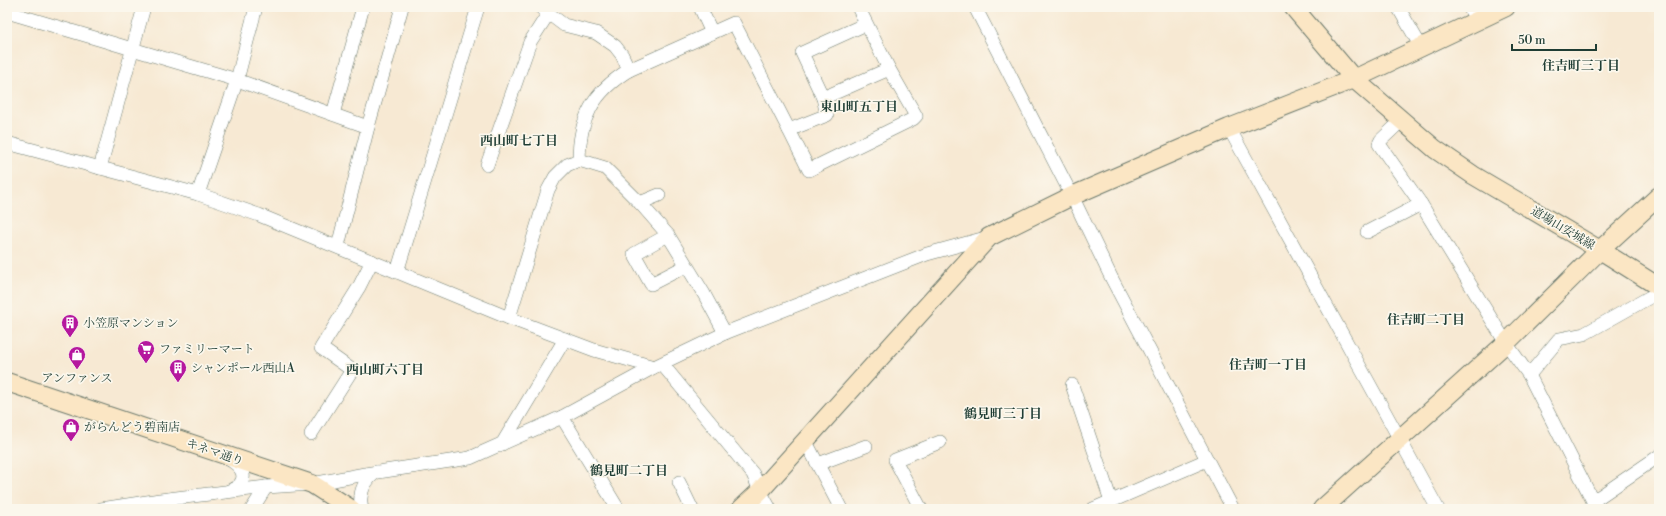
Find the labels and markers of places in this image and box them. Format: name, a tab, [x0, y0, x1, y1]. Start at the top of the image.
building icon: 小笠原マンション	[60, 313, 80, 338]
place label: 小笠原マンション	[83, 316, 178, 331]
supermarket icon: ファミリーマート	[136, 339, 156, 364]
place label: ファミリーマート	[159, 342, 255, 357]
shop icon: アンファンス	[67, 345, 87, 370]
building icon: シャンポール西山A	[168, 358, 188, 383]
place label: シャンポール西山A	[191, 361, 296, 376]
place label: アンファンス	[42, 371, 112, 386]
shop icon: がらんどう碧南店	[61, 417, 81, 442]
place label: がらんどう碧南店	[84, 420, 180, 435]

